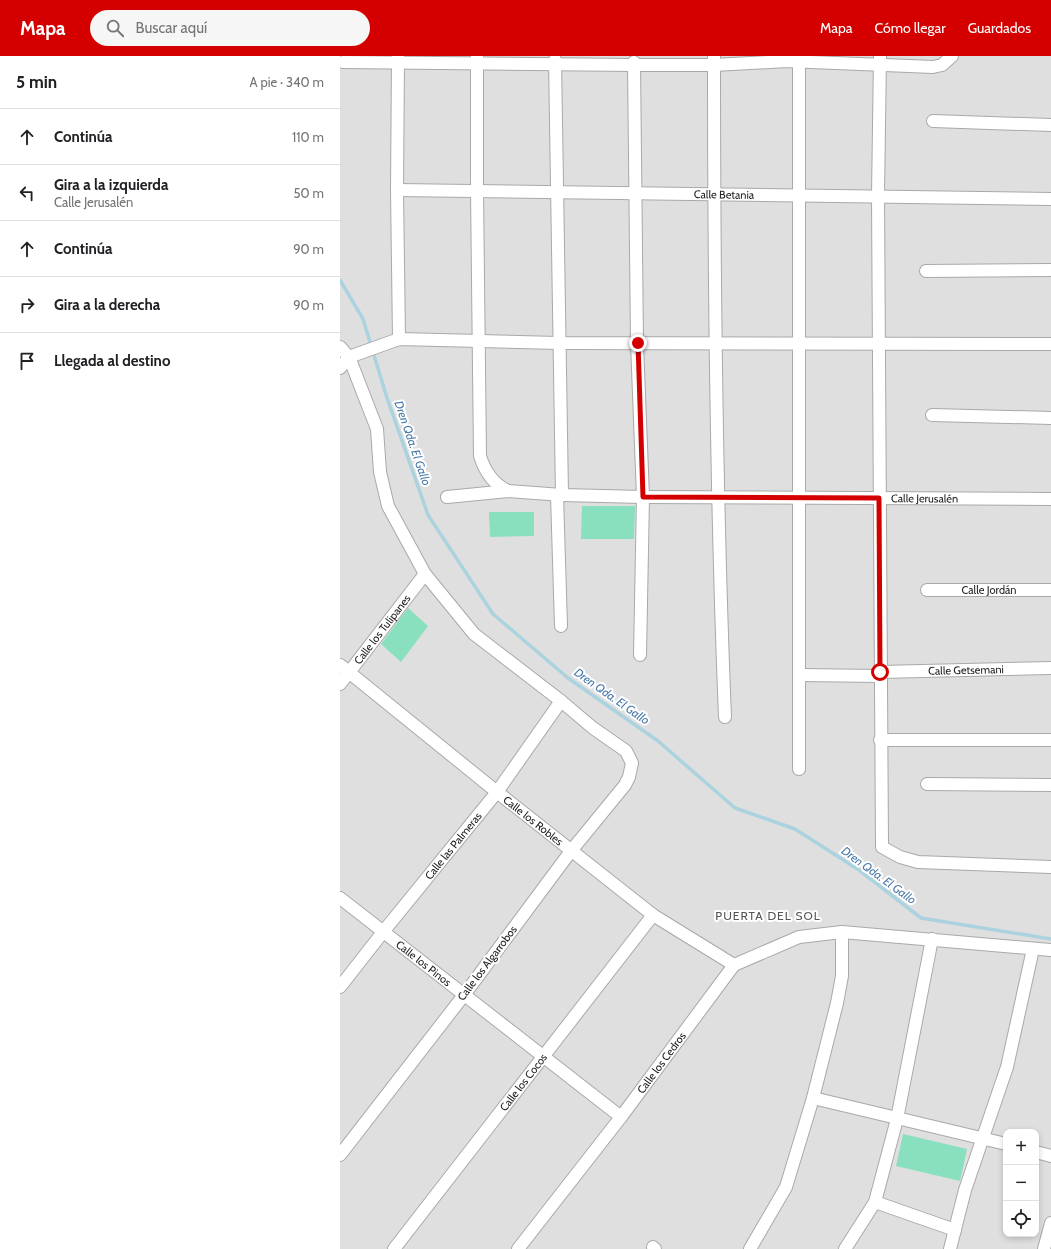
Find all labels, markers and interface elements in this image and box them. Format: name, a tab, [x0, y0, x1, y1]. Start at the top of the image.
search box	[90, 10, 370, 46]
text: Mapa	[20, 17, 66, 40]
icon: search	[104, 17, 126, 39]
text: Buscar aquí	[136, 19, 207, 37]
text: Mapa	[820, 19, 853, 37]
text: Cómo llegar	[875, 19, 946, 37]
text: Guardados	[968, 19, 1031, 37]
text: 5 min	[16, 72, 57, 92]
text: A pie · 340 m	[250, 74, 324, 90]
icon: ahead	[16, 126, 38, 148]
text: Continúa	[54, 128, 112, 146]
text: 110 m	[292, 129, 324, 145]
text: Gira a la izquierda	[54, 176, 168, 194]
icon: left	[16, 182, 38, 204]
text: 50 m	[294, 185, 324, 201]
street label: Calle Betania	[694, 187, 755, 202]
text: Calle Jerusalén	[54, 194, 133, 210]
icon: ahead	[16, 238, 38, 260]
text: Continúa	[54, 240, 112, 258]
text: 90 m	[293, 241, 324, 257]
icon: right	[16, 294, 38, 316]
text: Gira a la derecha	[54, 296, 160, 314]
text: 90 m	[293, 297, 324, 313]
route end	[629, 334, 647, 352]
icon: arrive	[16, 350, 38, 372]
text: Llegada al destino	[54, 352, 170, 370]
water label: Dren Qda. El Gallo	[391, 399, 435, 487]
street label: Calle Jerusalén	[891, 491, 958, 506]
street label: Calle Jordán	[962, 583, 1016, 597]
street label: Calle los Tulipanes	[351, 591, 414, 667]
street label: Calle Getsemani	[928, 662, 1004, 678]
route start	[871, 663, 889, 681]
water label: Dren Qda. El Gallo	[571, 664, 653, 728]
street label: Calle los Robles	[500, 793, 566, 849]
street label: Calle las Palmeras	[422, 809, 485, 882]
water label: Dren Qda. El Gallo	[839, 843, 919, 907]
district label: PUERTA DEL SOL	[715, 908, 821, 923]
street label: Calle los Algarrobos	[454, 922, 520, 1003]
street label: Calle los Pinos	[393, 937, 454, 989]
street label: Calle los Cedros	[634, 1029, 689, 1096]
street label: Calle los Cocos	[497, 1050, 550, 1114]
map controls	[1003, 1129, 1039, 1237]
button: +	[1003, 1129, 1039, 1165]
button: −	[1003, 1165, 1039, 1201]
button: locate	[1003, 1201, 1039, 1237]

